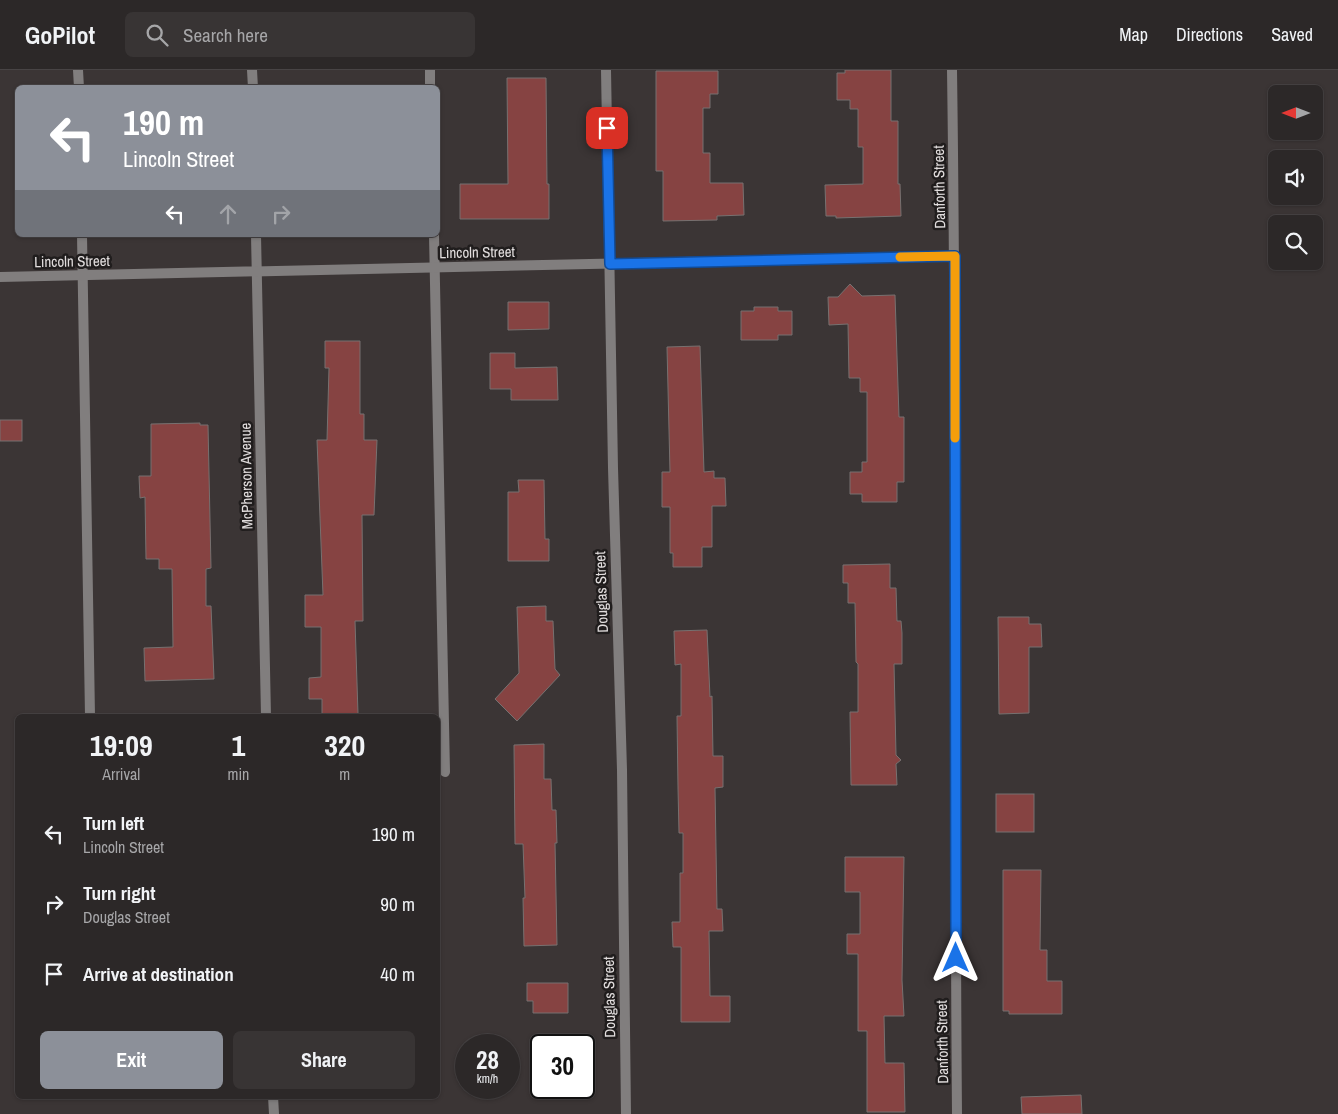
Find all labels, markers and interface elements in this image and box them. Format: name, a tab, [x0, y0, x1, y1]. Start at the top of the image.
search box	[125, 12, 475, 57]
text: GoPilot	[25, 19, 95, 51]
icon: search	[143, 21, 171, 49]
text: Search here	[183, 22, 268, 48]
text: Map	[1119, 22, 1148, 47]
text: Directions	[1176, 22, 1243, 47]
text: Saved	[1271, 22, 1313, 47]
north arrow	[1268, 85, 1322, 140]
map controls	[1268, 85, 1323, 270]
text: 190 m	[123, 99, 204, 146]
icon: left	[40, 105, 105, 170]
pin	[586, 107, 628, 149]
icon: arrive	[593, 114, 621, 142]
text: Lincoln Street	[123, 144, 234, 174]
street label: Danforth Street	[928, 145, 950, 229]
button: sound	[1268, 150, 1323, 205]
icon: left	[161, 200, 189, 228]
icon: ahead	[214, 200, 242, 228]
icon: right	[267, 200, 295, 228]
button: search	[1268, 215, 1323, 270]
street label: Lincoln Street	[439, 241, 516, 263]
street label: Lincoln Street	[34, 250, 111, 272]
street label: McPherson Avenue	[235, 422, 257, 529]
street label: Douglas Street	[589, 550, 613, 633]
text: 19:09	[90, 725, 153, 765]
text: 1	[232, 725, 245, 765]
text: 320	[324, 725, 365, 765]
text: Arrival	[102, 763, 140, 785]
text: min	[227, 763, 249, 785]
text: m	[339, 763, 350, 785]
text: Turn left	[83, 810, 144, 836]
icon: left	[40, 820, 68, 848]
text: 190 m	[372, 821, 415, 847]
text: Lincoln Street	[83, 836, 164, 858]
text: Turn right	[83, 880, 155, 906]
icon: right	[40, 890, 68, 918]
text: 90 m	[380, 891, 415, 917]
text: Douglas Street	[83, 906, 170, 928]
position arrow	[929, 931, 981, 983]
street label: Douglas Street	[598, 956, 620, 1038]
icon: arrive	[40, 960, 68, 988]
text: Arrive at destination	[83, 961, 234, 987]
text: 40 m	[380, 961, 415, 987]
street label: Danforth Street	[931, 1000, 953, 1084]
button: Exit	[40, 1031, 223, 1089]
button: Share	[233, 1031, 415, 1089]
speed limit sign: 30	[530, 1034, 595, 1099]
text: 28	[476, 1043, 499, 1077]
text: km/h	[477, 1071, 498, 1087]

